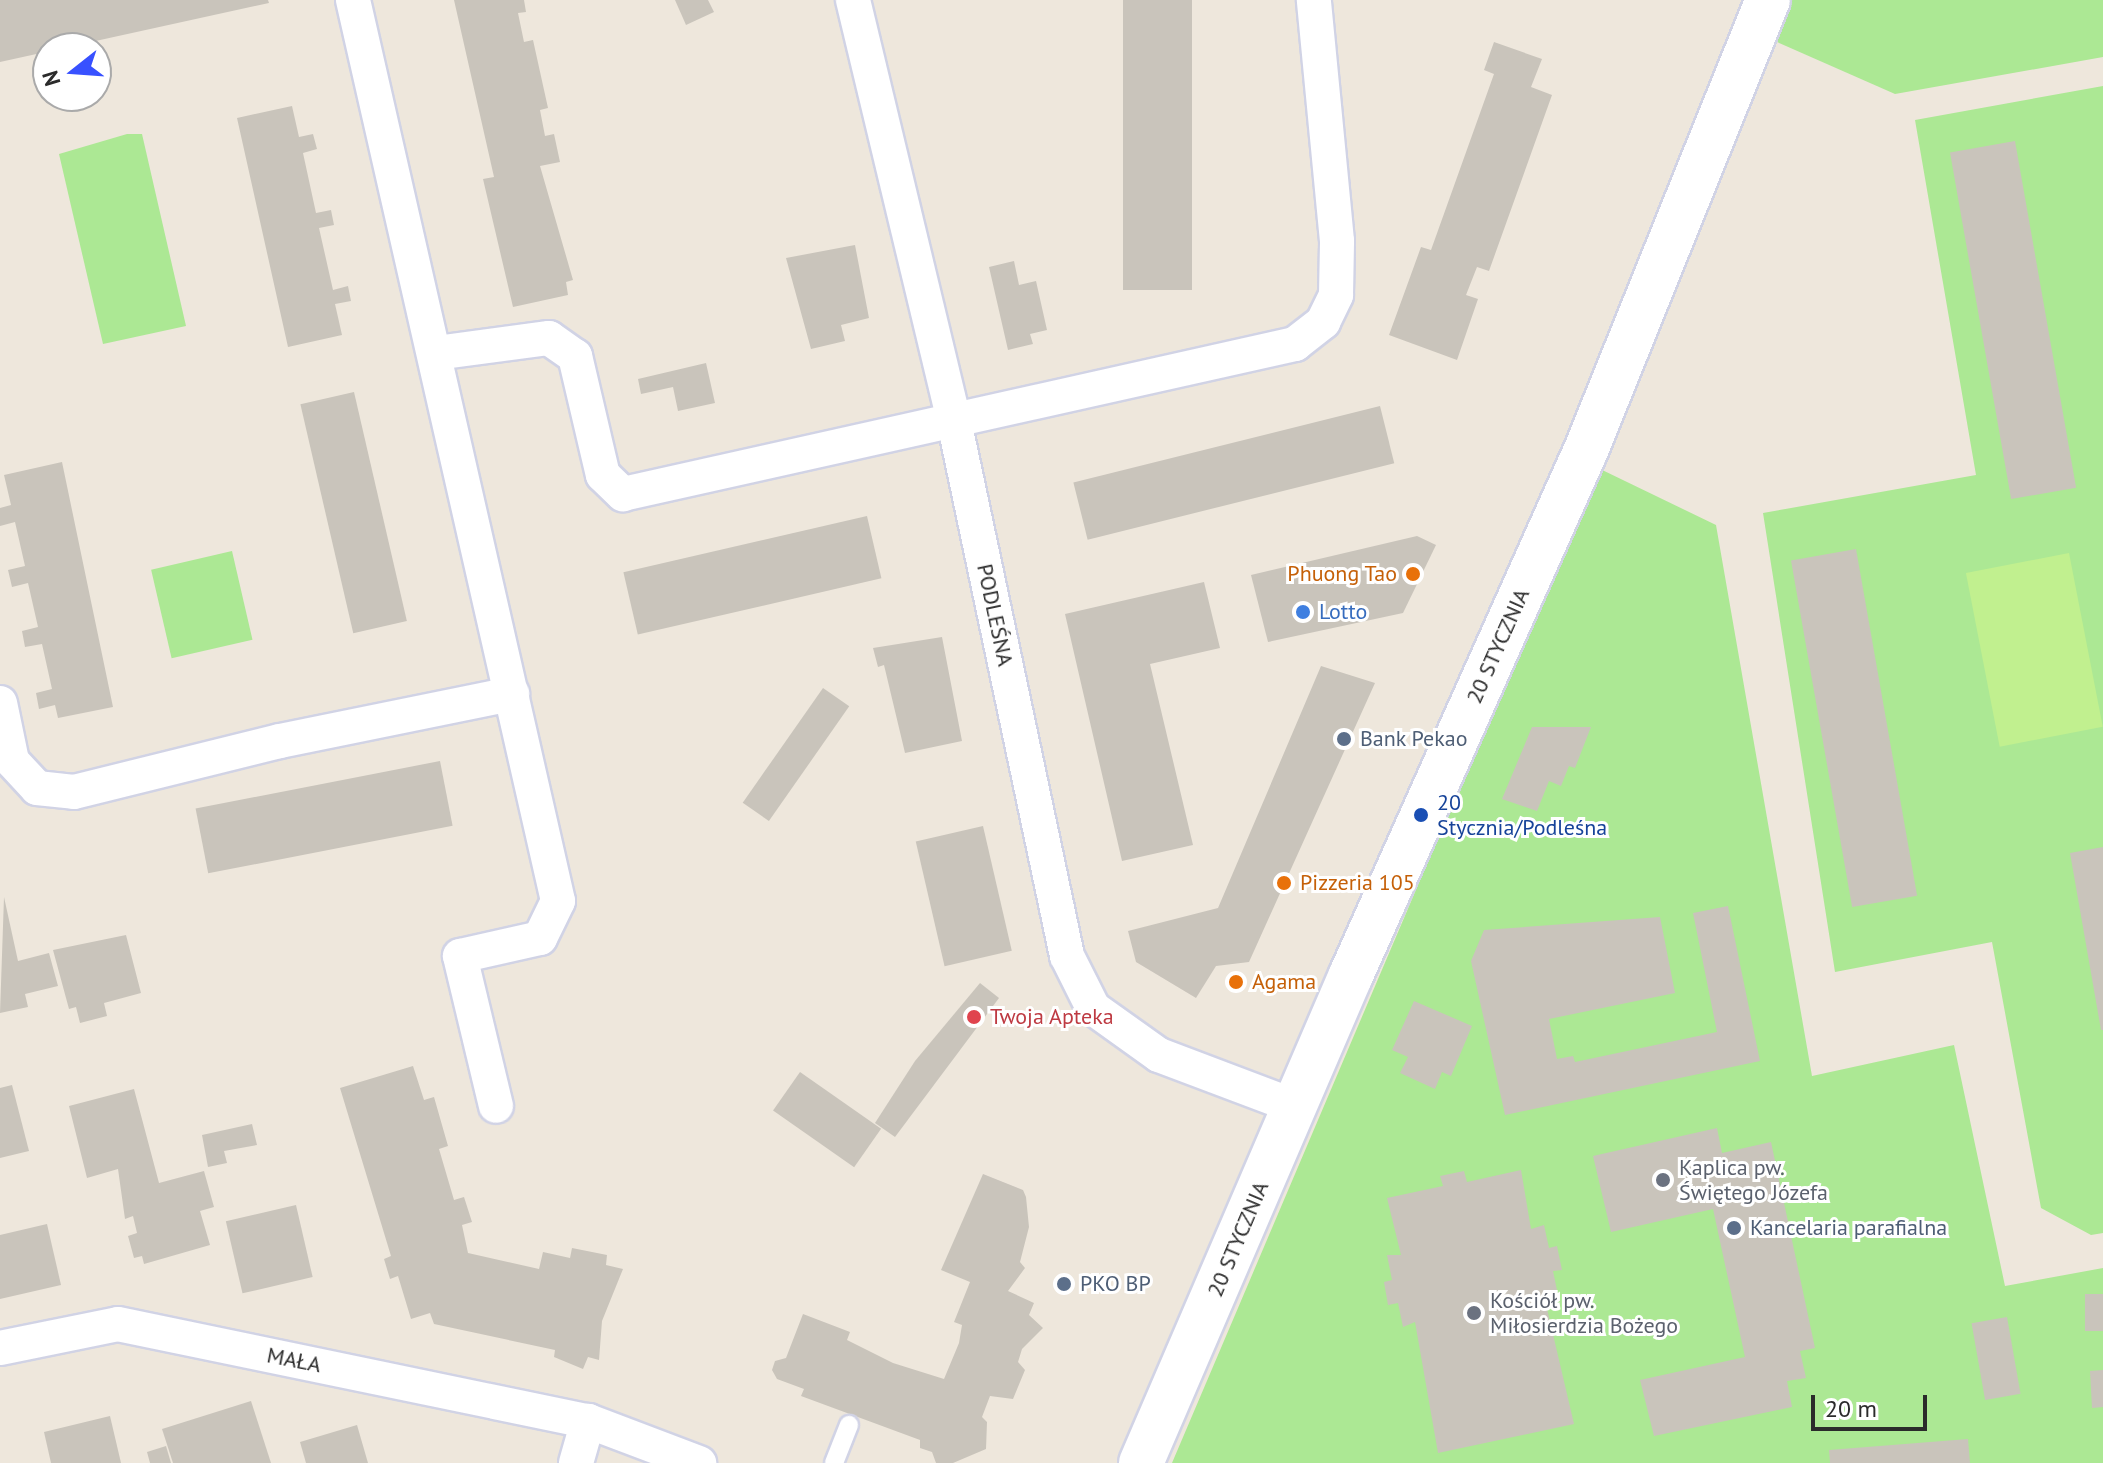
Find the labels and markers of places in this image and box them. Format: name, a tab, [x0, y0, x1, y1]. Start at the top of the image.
place label: Phuong Tao	[1287, 561, 1397, 587]
marker: Phuong Tao	[1404, 565, 1422, 583]
place label: Lotto	[1319, 599, 1367, 625]
marker: Lotto	[1294, 603, 1312, 621]
place label: Bank Pekao	[1360, 726, 1468, 752]
marker: Bank Pekao	[1335, 730, 1353, 748]
place label: 20 Stycznia/Podleśna	[1437, 789, 1607, 840]
marker: 20 Stycznia/Podleśna	[1412, 806, 1430, 824]
place label: Pizzeria 105	[1300, 870, 1415, 896]
marker: Pizzeria 105	[1275, 874, 1293, 892]
place label: Agama	[1252, 969, 1316, 995]
marker: Agama	[1227, 973, 1245, 991]
place label: Twoja Apteka	[990, 1004, 1114, 1030]
marker: Twoja Apteka	[965, 1008, 983, 1026]
place label: Kaplica pw. Świętego Józefa	[1679, 1154, 1828, 1206]
marker: Kaplica pw. Świętego Józefa	[1654, 1171, 1672, 1189]
place label: Kancelaria parafialna	[1750, 1215, 1947, 1241]
marker: Kancelaria parafialna	[1725, 1219, 1743, 1237]
place label: PKO BP	[1080, 1271, 1151, 1297]
marker: PKO BP	[1055, 1275, 1073, 1293]
place label: Kościół pw. Miłosierdzia Bożego	[1490, 1287, 1678, 1338]
marker: Kościół pw. Miłosierdzia Bożego	[1465, 1304, 1483, 1322]

